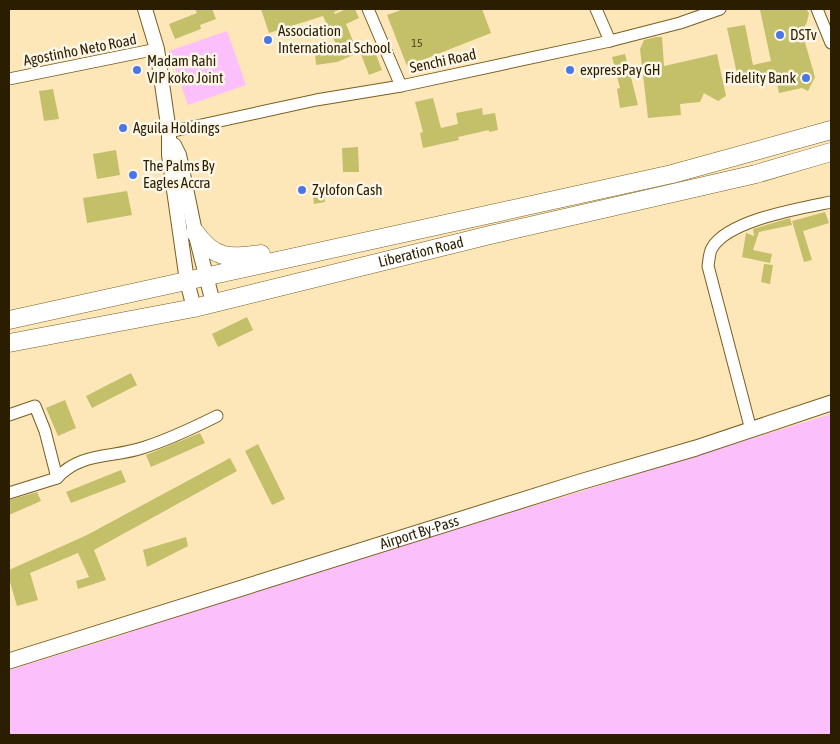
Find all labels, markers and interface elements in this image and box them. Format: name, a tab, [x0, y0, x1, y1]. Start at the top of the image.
place label: Association International School	[278, 22, 391, 56]
place label: DSTv	[790, 26, 817, 43]
marker: DSTv	[774, 29, 786, 41]
street label: Agostinho Neto Road	[22, 30, 138, 69]
marker: Association International School	[262, 34, 274, 46]
house number: 15	[411, 36, 423, 50]
street label: Senchi Road	[408, 45, 478, 76]
place label: Madam Rahi VIP koko Joint	[147, 52, 223, 86]
place label: expressPay GH	[580, 61, 661, 78]
marker: Madam Rahi VIP koko Joint	[131, 64, 143, 76]
marker: expressPay GH	[564, 64, 576, 76]
place label: Fidelity Bank	[725, 69, 796, 86]
marker: Fidelity Bank	[800, 72, 812, 84]
place label: Aguila Holdings	[133, 119, 220, 136]
marker: Aguila Holdings	[117, 122, 129, 134]
place label: The Palms By Eagles Accra	[143, 157, 215, 191]
marker: The Palms By Eagles Accra	[127, 169, 139, 181]
place label: Zylofon Cash	[312, 181, 383, 198]
marker: Zylofon Cash	[296, 184, 308, 196]
street label: Liberation Road	[376, 233, 465, 270]
street label: Airport By-Pass	[378, 512, 461, 552]

